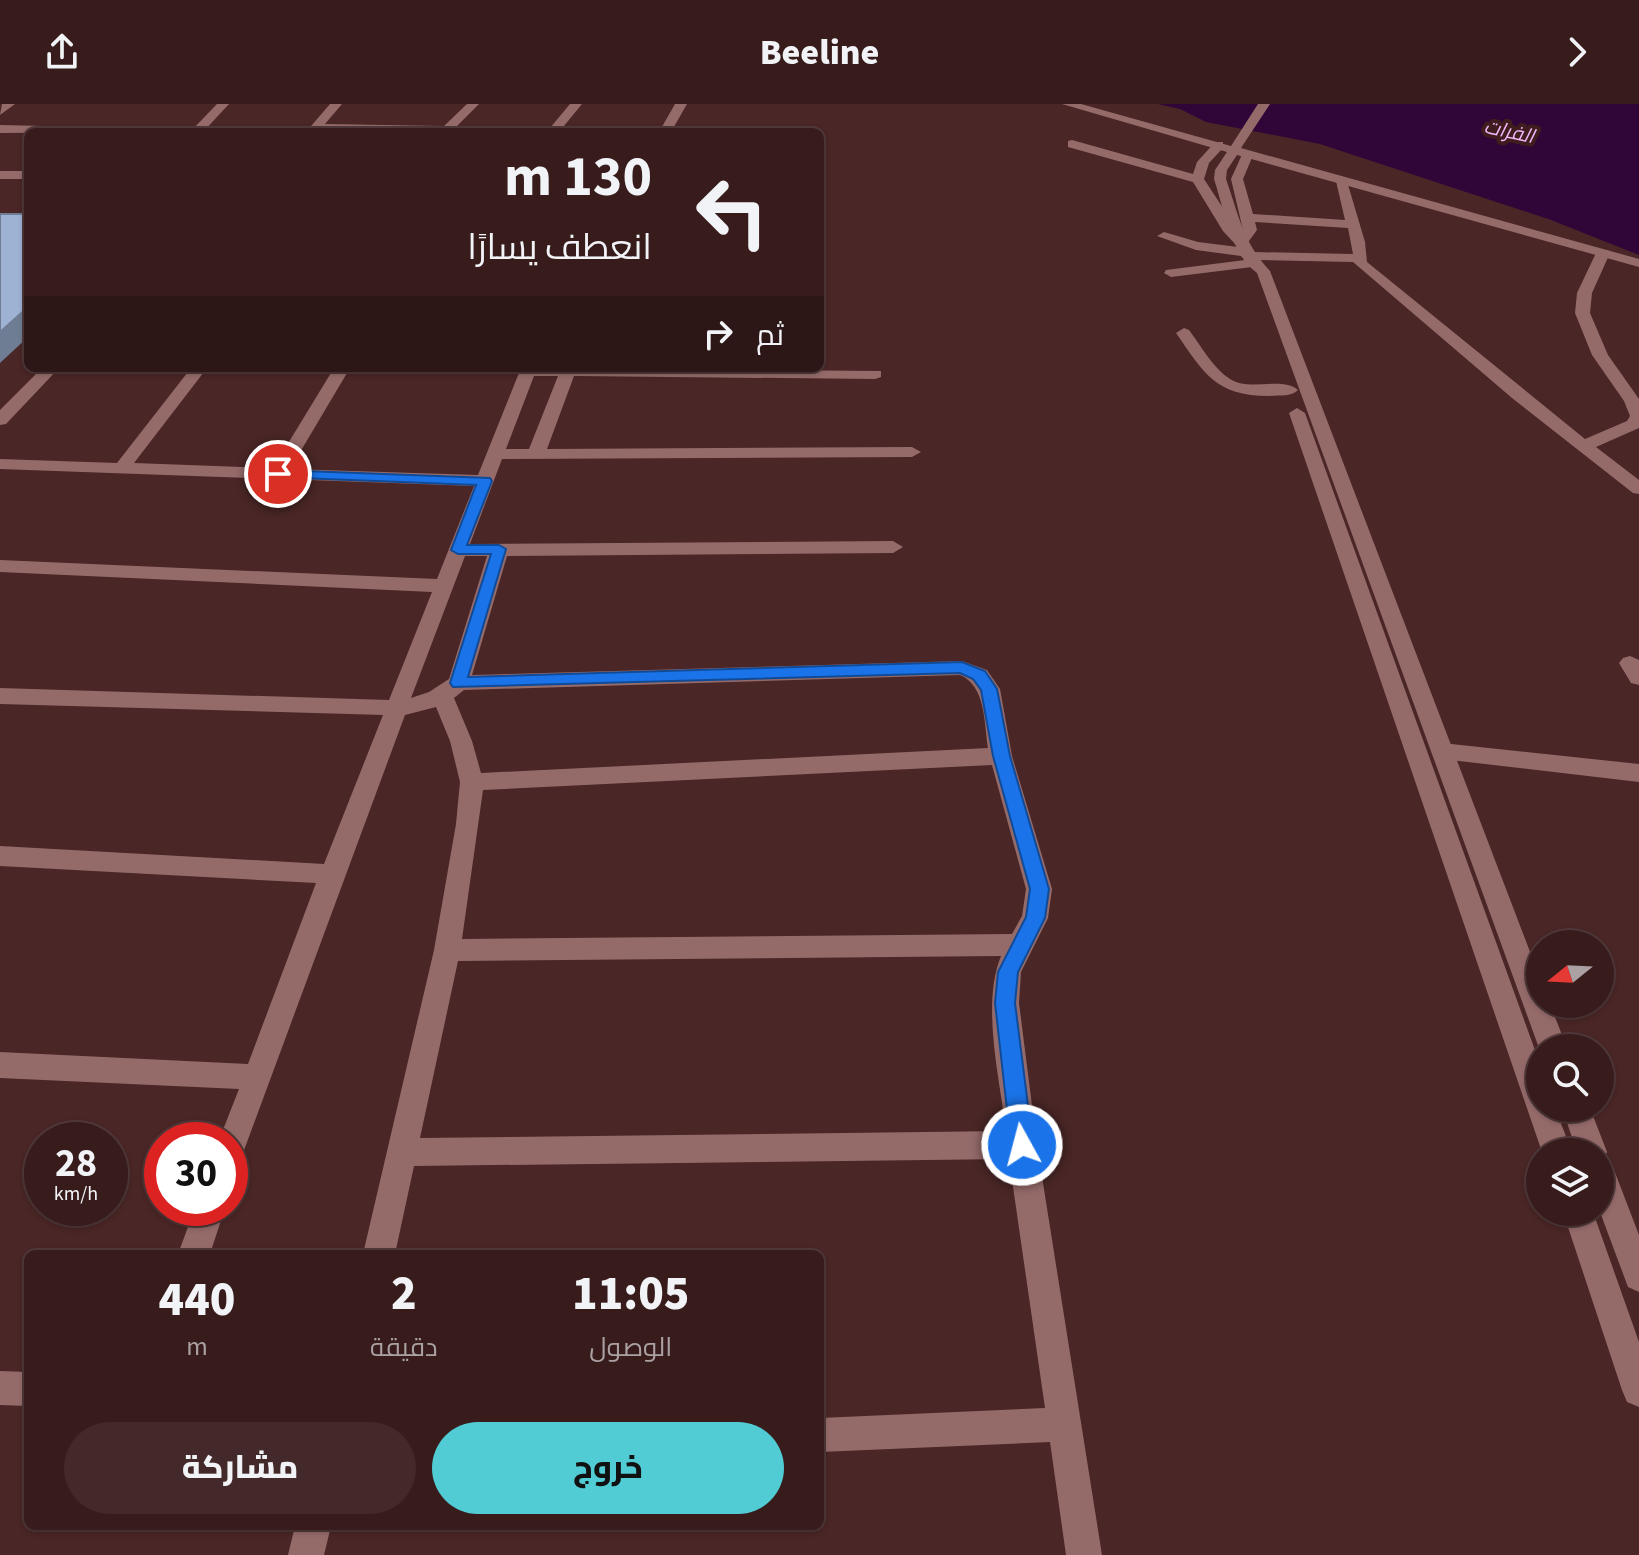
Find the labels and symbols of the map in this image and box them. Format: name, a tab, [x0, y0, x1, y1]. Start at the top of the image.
water label: الفرات	[1481, 113, 1539, 152]
pin	[244, 440, 312, 508]
north arrow	[1526, 930, 1614, 1018]
position arrow	[980, 1103, 1064, 1187]
speed limit sign: 30	[144, 1122, 248, 1226]

